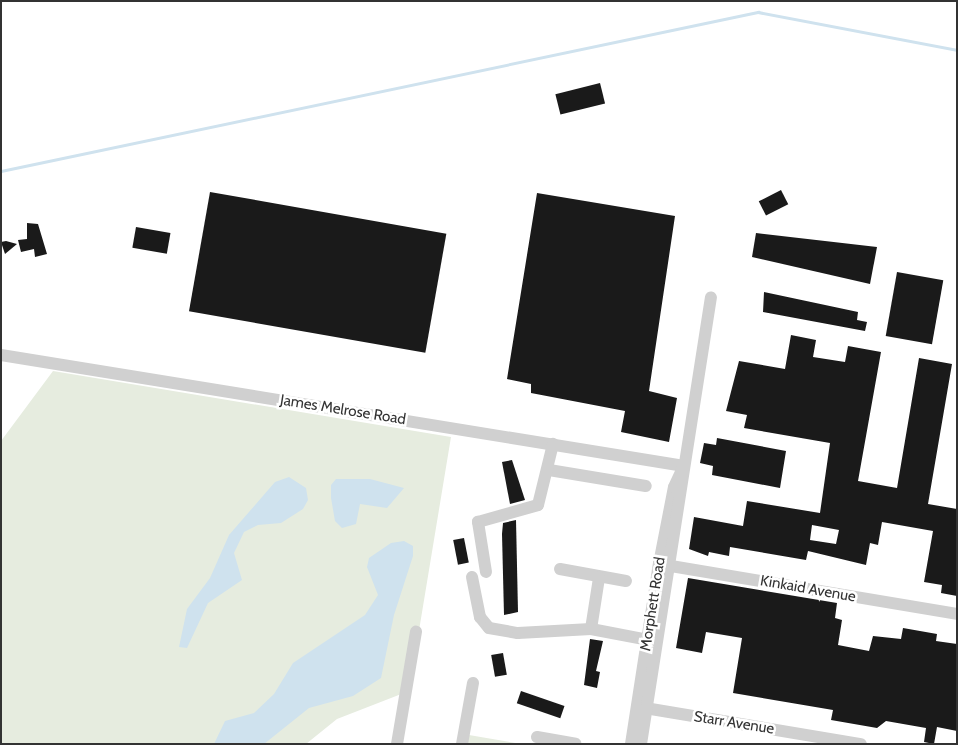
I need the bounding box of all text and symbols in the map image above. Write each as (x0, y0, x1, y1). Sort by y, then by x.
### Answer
street label: James Melrose Road (279, 391, 407, 429)
street label: Morphett Road (637, 556, 669, 652)
street label: Kinkaid Avenue (759, 572, 857, 606)
street label: Starr Avenue (692, 708, 776, 738)

